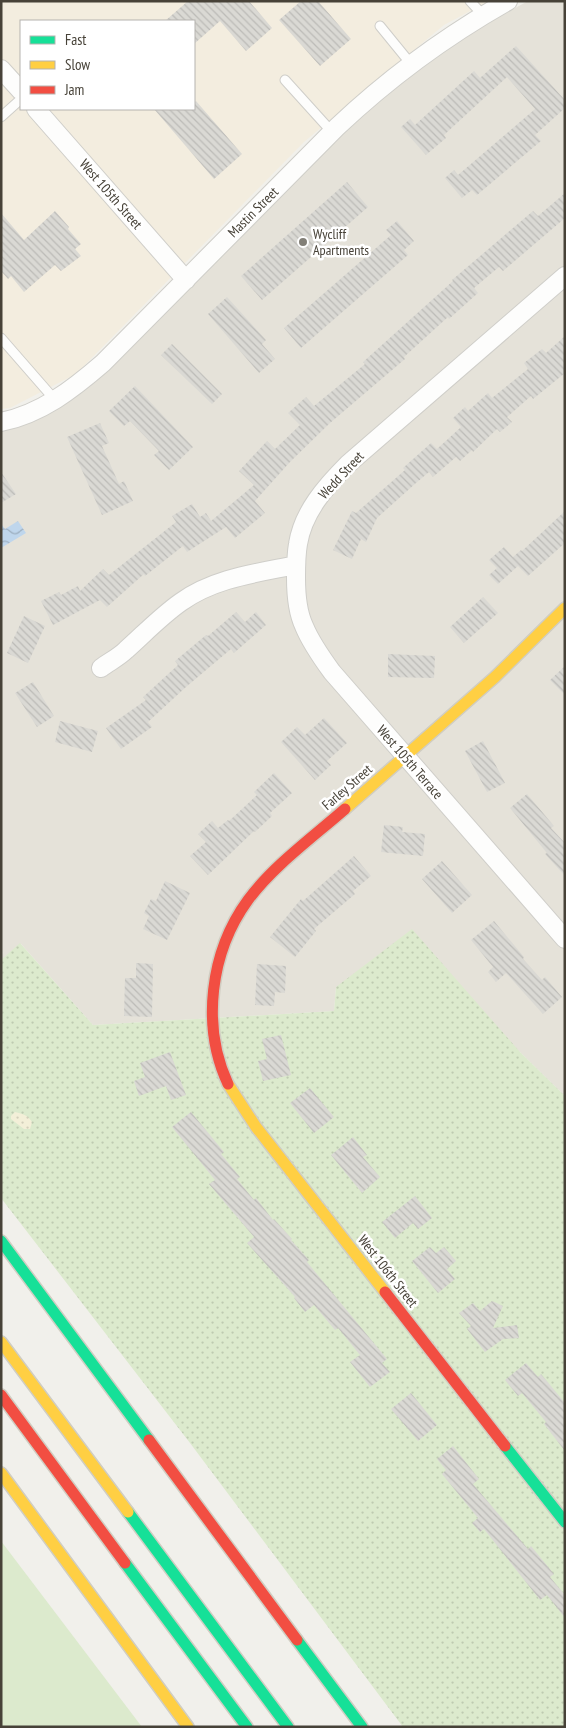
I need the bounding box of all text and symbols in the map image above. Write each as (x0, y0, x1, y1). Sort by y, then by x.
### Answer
legend (20, 20, 195, 110)
text: Fast (65, 30, 86, 49)
text: Slow (65, 55, 90, 74)
text: Jam (64, 80, 84, 99)
street label: West 105th Street (76, 155, 146, 233)
street label: Mastin Street (224, 183, 282, 241)
place label: Wycliff Apartments (313, 225, 369, 259)
marker: Wycliff Apartments (297, 236, 309, 248)
street label: Wedd Street (314, 447, 368, 503)
street label: West 105th Terrace (373, 721, 447, 803)
street label: Farley Street (318, 760, 376, 814)
street label: West 106th Street (354, 1231, 422, 1311)

